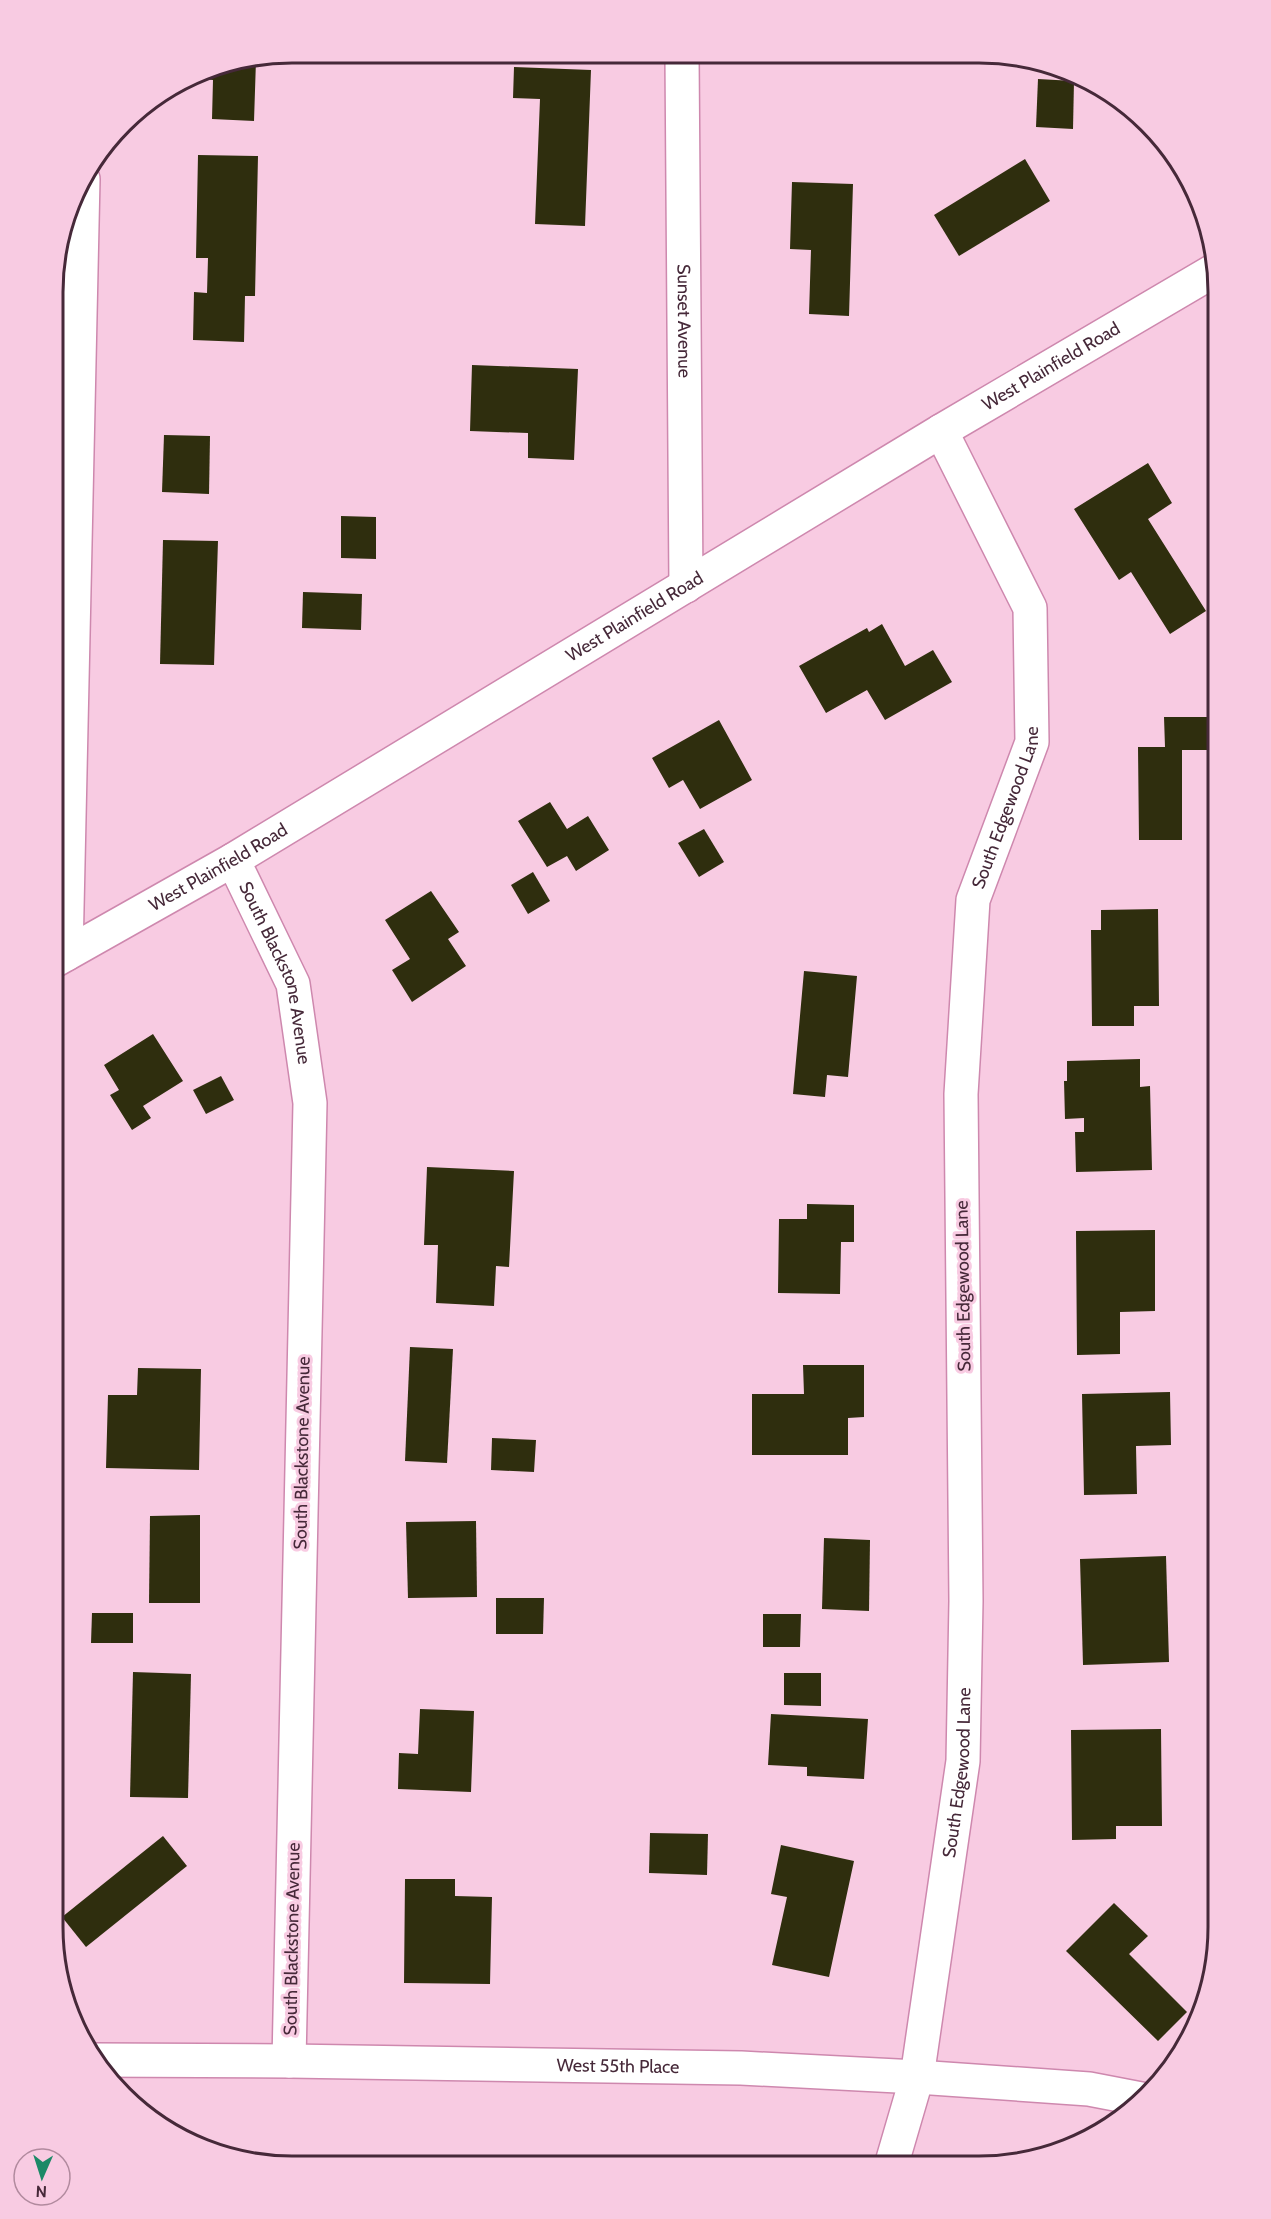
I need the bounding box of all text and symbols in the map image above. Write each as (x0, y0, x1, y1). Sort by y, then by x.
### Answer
street label: Sunset Avenue (673, 264, 695, 378)
street label: West Plainfield Road (978, 317, 1124, 415)
street label: West Plainfield Road (562, 567, 707, 667)
street label: South Edgewood Lane (967, 726, 1043, 892)
street label: West Plainfield Road (145, 819, 291, 916)
street label: South Blackstone Avenue (234, 878, 315, 1066)
street label: South Edgewood Lane (951, 1200, 975, 1372)
street label: South Blackstone Avenue (289, 1356, 315, 1550)
street label: South Edgewood Lane (938, 1687, 975, 1859)
street label: South Blackstone Avenue (279, 1842, 305, 2036)
street label: West 55th Place (556, 2054, 680, 2078)
north arrow (12, 2147, 72, 2207)
text: N (35, 2182, 47, 2201)

